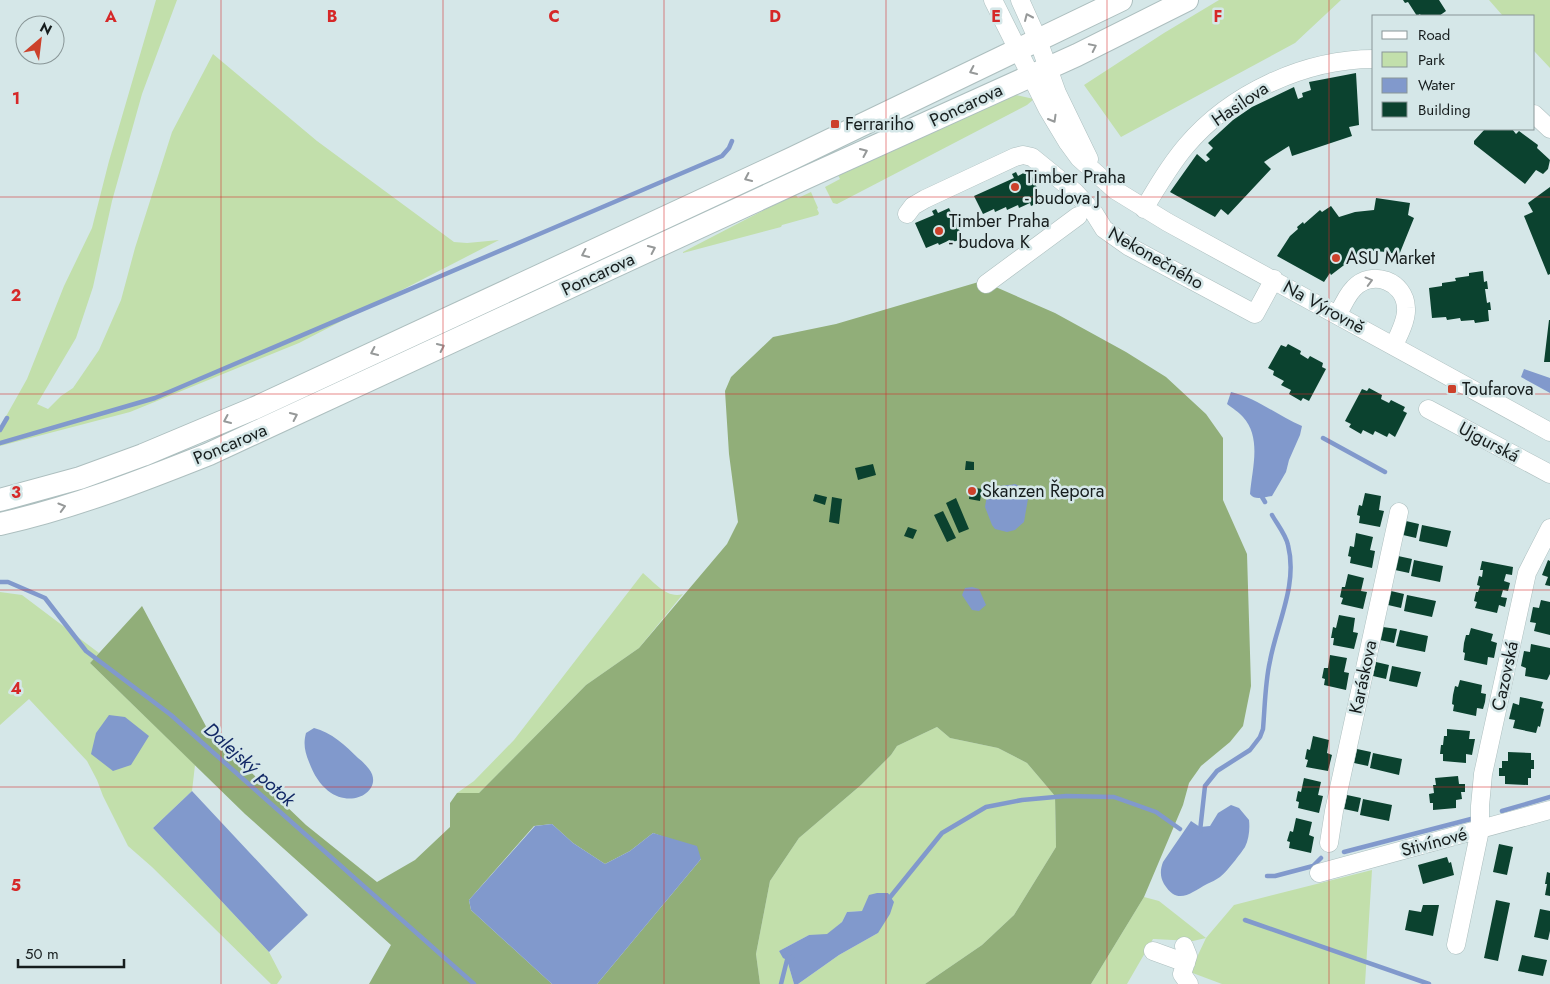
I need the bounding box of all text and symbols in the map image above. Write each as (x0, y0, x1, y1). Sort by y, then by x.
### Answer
text: A (104, 5, 117, 28)
text: B (327, 5, 337, 28)
text: C (548, 5, 560, 28)
text: D (769, 5, 781, 28)
text: E (991, 5, 1001, 28)
text: F (1214, 5, 1222, 28)
one-way arrow (1024, 13, 1034, 22)
north arrow (15, 15, 65, 65)
legend (1372, 15, 1535, 130)
text: N (36, 17, 56, 40)
text: Road (1418, 24, 1450, 46)
one-way arrow (1088, 43, 1097, 53)
text: Park (1418, 49, 1445, 71)
one-way arrow (969, 64, 978, 75)
text: Water (1418, 74, 1456, 96)
street label: Hasilova (1206, 75, 1274, 133)
street label: Poncarova (925, 77, 1007, 133)
text: 1 (12, 87, 20, 110)
text: Building (1418, 99, 1470, 121)
place label: Ferrariho (845, 111, 914, 137)
one-way arrow (1047, 113, 1057, 122)
marker: Ferrariho (829, 118, 841, 130)
one-way arrow (859, 147, 868, 158)
place label: Timber Praha - budova J (1025, 164, 1126, 211)
one-way arrow (744, 172, 753, 183)
marker: Timber Praha - budova J (1009, 181, 1021, 193)
place label: Timber Praha - budova K (949, 208, 1050, 255)
street label: Nekonečného (1104, 220, 1209, 296)
marker: Timber Praha - budova K (933, 225, 945, 237)
one-way arrow (647, 245, 656, 255)
place label: ASU Market (1346, 245, 1436, 271)
street label: Poncarova (557, 246, 639, 302)
one-way arrow (581, 248, 590, 259)
marker: ASU Market (1330, 252, 1342, 264)
street label: Na Výrovně (1278, 274, 1370, 340)
one-way arrow (1364, 276, 1373, 286)
text: 2 (11, 284, 21, 307)
one-way arrow (436, 343, 445, 353)
one-way arrow (370, 346, 379, 357)
place label: Toufarova (1462, 376, 1534, 402)
marker: Toufarova (1446, 383, 1458, 395)
one-way arrow (289, 411, 298, 422)
one-way arrow (223, 414, 232, 425)
street label: Ujgurská (1454, 415, 1524, 469)
street label: Poncarova (189, 417, 271, 471)
place label: Skanzen Řepora (982, 478, 1104, 504)
text: 3 (11, 481, 21, 504)
marker: Skanzen Řepora (966, 485, 978, 497)
one-way arrow (57, 503, 65, 513)
street label: Karáskova (1343, 638, 1383, 716)
street label: Cazovská (1485, 639, 1525, 713)
text: 4 (10, 677, 22, 700)
water label: Dalejský potok (198, 716, 302, 813)
street label: Stivínové (1398, 821, 1470, 863)
text: 5 (11, 874, 21, 897)
scale bar (18, 936, 124, 968)
text: 50 m (25, 943, 59, 965)

